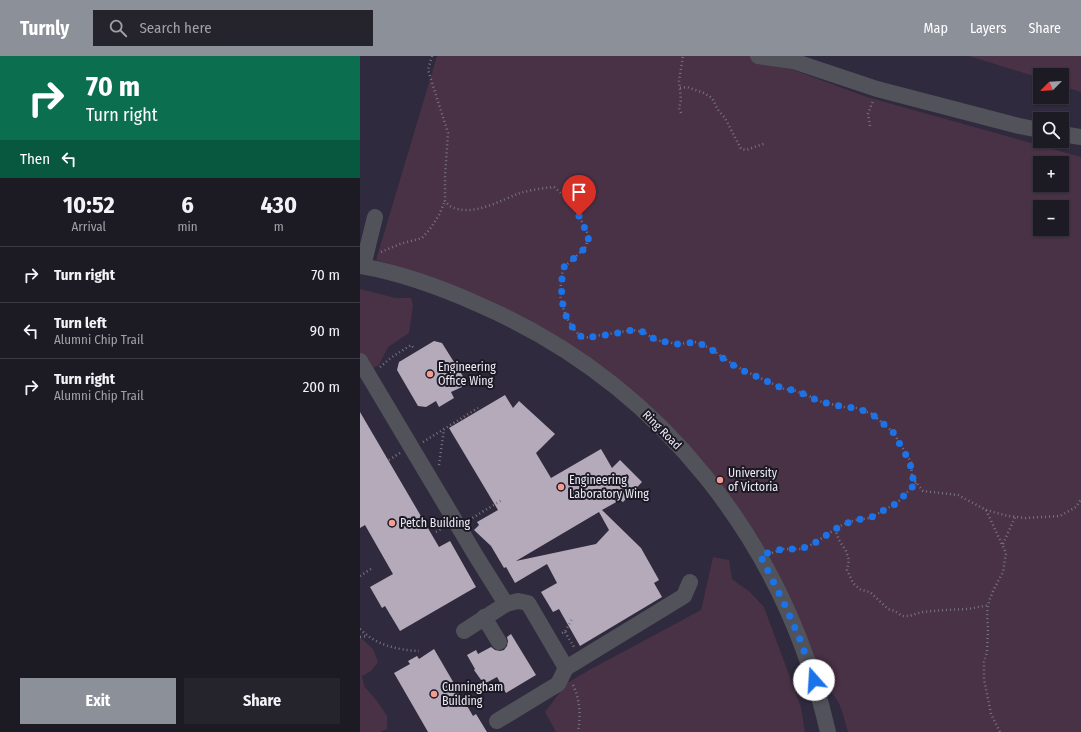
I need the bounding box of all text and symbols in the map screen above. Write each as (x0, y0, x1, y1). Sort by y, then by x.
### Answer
search box (93, 10, 373, 46)
text: Turnly (20, 17, 69, 40)
icon: search (107, 17, 129, 39)
text: Search here (139, 19, 212, 37)
text: Map (924, 20, 948, 37)
text: Layers (970, 20, 1006, 37)
text: Share (1028, 20, 1061, 37)
north arrow (1033, 68, 1069, 104)
map controls (1033, 68, 1069, 236)
text: 70 m (86, 70, 140, 103)
icon: right (20, 72, 72, 124)
text: Turn right (86, 104, 158, 126)
button: search (1033, 112, 1069, 148)
icon: left (58, 148, 80, 170)
text: Then (20, 150, 50, 168)
button: + (1033, 156, 1069, 192)
pin (562, 175, 596, 216)
icon: arrive (568, 181, 590, 203)
text: 10:52 (63, 191, 115, 219)
text: 6 (181, 191, 194, 219)
text: 430 (261, 191, 297, 219)
button: − (1033, 200, 1069, 236)
text: Arrival (71, 219, 106, 234)
text: min (177, 219, 198, 234)
text: m (274, 219, 284, 234)
icon: right (20, 264, 42, 286)
text: Turn right (54, 266, 115, 284)
text: 70 m (311, 266, 340, 284)
text: Turn left (54, 314, 107, 332)
icon: left (20, 320, 42, 342)
text: 90 m (310, 322, 340, 340)
text: Alumni Chip Trail (54, 332, 144, 347)
place label: Engineering Office Wing (438, 360, 496, 388)
marker: Engineering Office Wing (425, 369, 435, 379)
text: Turn right (54, 370, 115, 388)
icon: right (20, 376, 42, 398)
text: 200 m (303, 378, 340, 396)
text: Alumni Chip Trail (54, 388, 144, 403)
street label: Ring Road (640, 408, 684, 452)
place label: University of Victoria (728, 466, 778, 494)
place label: Engineering Laboratory Wing (569, 473, 649, 501)
marker: University of Victoria (715, 475, 725, 485)
marker: Engineering Laboratory Wing (556, 482, 566, 492)
place label: Petch Building (400, 516, 471, 530)
marker: Petch Building (387, 518, 397, 528)
position arrow (793, 659, 835, 701)
button: Exit (20, 678, 176, 724)
button: Share (184, 678, 340, 724)
place label: Cunningham Building (442, 680, 503, 708)
marker: Cunningham Building (429, 689, 439, 699)

